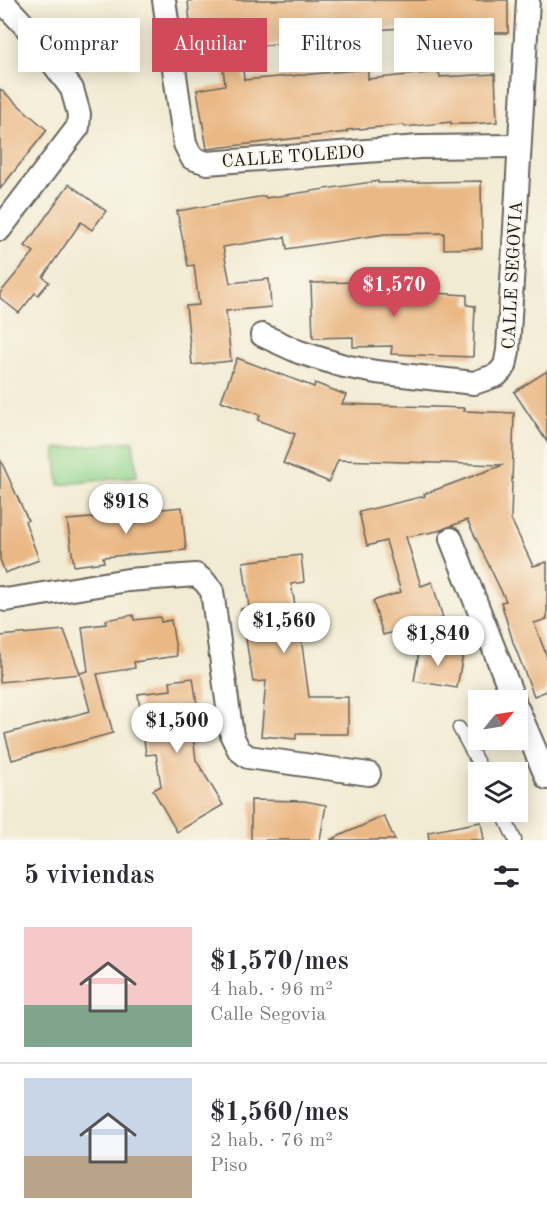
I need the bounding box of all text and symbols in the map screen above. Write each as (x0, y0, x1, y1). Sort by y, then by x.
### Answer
chip: Comprar (18, 18, 140, 72)
chip: Alquilar (152, 18, 267, 72)
chip: Filtros (279, 18, 382, 72)
chip: Nuevo (394, 18, 494, 72)
street label: CALLE TOLEDO (221, 143, 365, 171)
street label: CALLE SEGOVIA (500, 200, 526, 350)
pin: $1,570 (345, 267, 443, 318)
text: $1,570 (362, 276, 426, 296)
pin: $918 (90, 484, 162, 535)
text: $918 (103, 493, 149, 513)
pin: $1,560 (235, 603, 333, 654)
text: $1,560 (252, 612, 316, 632)
pin: $1,840 (389, 616, 487, 667)
text: $1,840 (406, 625, 470, 645)
north arrow (468, 690, 528, 750)
map controls (468, 690, 528, 822)
pin: $1,500 (128, 703, 226, 754)
text: $1,500 (145, 712, 209, 732)
button: layers (468, 762, 528, 822)
icon: filters (490, 860, 523, 893)
text: 5 viviendas (24, 863, 154, 889)
text: $1,570/mes (210, 949, 349, 975)
icon: home (72, 951, 144, 1023)
text: 4 hab. · 96 m² (210, 980, 333, 1000)
text: Calle Segovia (210, 1005, 326, 1025)
text: $1,560/mes (210, 1100, 349, 1126)
icon: home (72, 1102, 144, 1174)
text: 2 hab. · 76 m² (210, 1131, 333, 1151)
text: Piso (210, 1156, 248, 1176)

